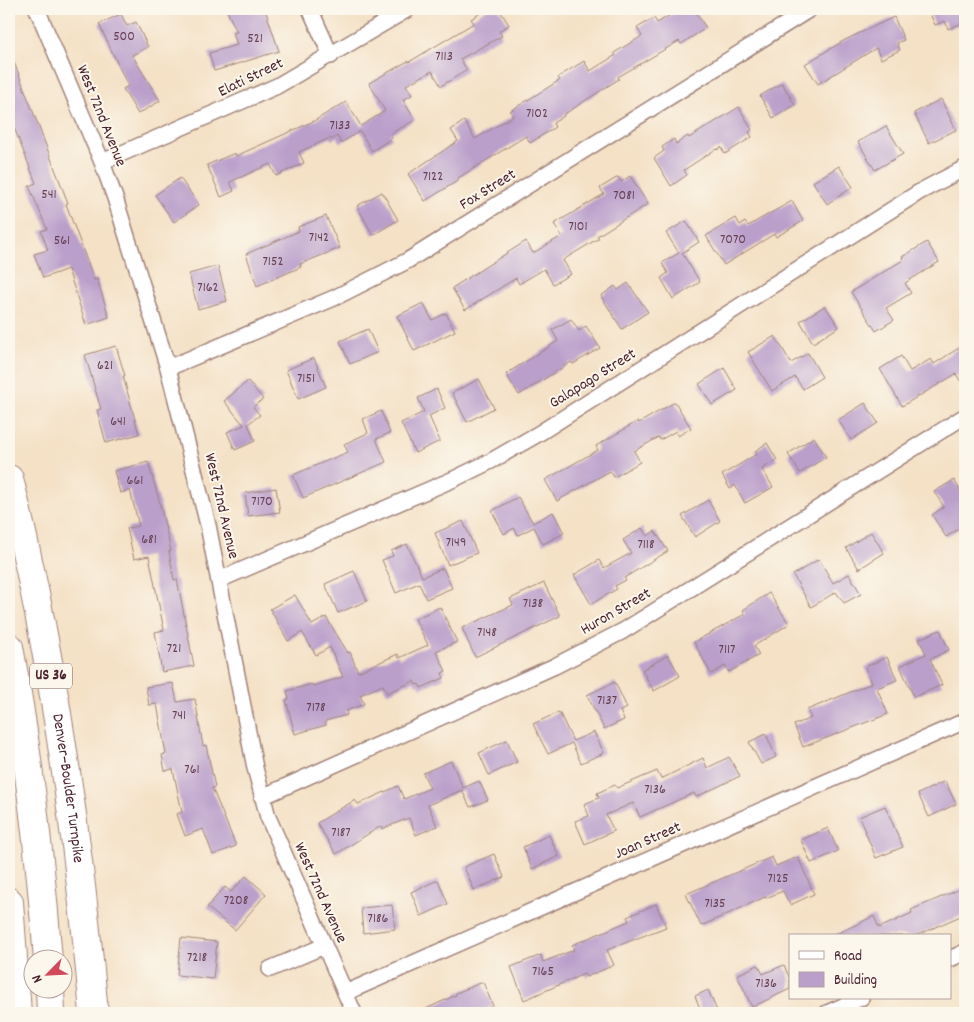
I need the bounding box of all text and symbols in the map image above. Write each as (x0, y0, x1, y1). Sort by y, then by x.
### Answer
house number: 500 (113, 27, 135, 47)
house number: 521 (247, 29, 263, 49)
house number: 7113 (435, 47, 453, 67)
street label: Elati Street (215, 52, 288, 104)
street label: West 72nd Avenue (70, 62, 132, 170)
house number: 7102 (526, 104, 548, 124)
house number: 7133 (330, 116, 350, 136)
street label: Fox Street (455, 164, 521, 216)
house number: 7122 (423, 167, 443, 187)
house number: 541 (41, 185, 57, 205)
house number: 7081 (613, 186, 635, 206)
house number: 7101 (568, 217, 588, 237)
house number: 7142 (309, 228, 329, 248)
house number: 7070 (720, 230, 746, 250)
house number: 561 (54, 231, 70, 251)
house number: 7152 (262, 252, 284, 272)
house number: 7162 (197, 278, 219, 298)
street label: Galapago Street (545, 343, 641, 415)
house number: 621 (97, 356, 113, 376)
house number: 7151 (297, 369, 315, 389)
house number: 641 (110, 412, 126, 432)
street label: West 72nd Avenue (198, 451, 244, 561)
house number: 661 (127, 471, 143, 491)
house number: 7170 (251, 492, 273, 512)
house number: 681 (141, 530, 157, 550)
house number: 7149 (446, 533, 466, 553)
house number: 7118 (637, 535, 655, 555)
street label: Huron Street (576, 582, 656, 641)
house number: 7138 (523, 594, 544, 614)
house number: 7148 (477, 623, 497, 643)
house number: 721 (167, 639, 181, 659)
house number: 7117 (719, 640, 735, 660)
road number: US 36 (30, 664, 72, 688)
house number: 7137 (597, 691, 617, 711)
house number: 7178 (306, 698, 326, 718)
house number: 741 (172, 706, 186, 726)
street label: Denver–Boulder Turnpike (46, 712, 90, 864)
house number: 761 (184, 760, 200, 780)
house number: 7136 (644, 780, 666, 800)
street label: Joan Street (611, 816, 685, 866)
house number: 7187 (331, 823, 351, 843)
street label: West 72nd Avenue (288, 839, 352, 947)
house number: 7125 (767, 869, 789, 889)
house number: 7208 (224, 891, 249, 911)
house number: 7135 (704, 894, 726, 914)
house number: 7186 (368, 909, 389, 929)
legend (789, 934, 952, 1000)
text: Road (834, 946, 862, 968)
house number: 7218 (187, 948, 207, 968)
north arrow (22, 950, 72, 1000)
house number: 7165 (532, 962, 554, 982)
text: Building (834, 970, 877, 992)
text: N (27, 971, 48, 986)
house number: 7136 (755, 974, 777, 994)

